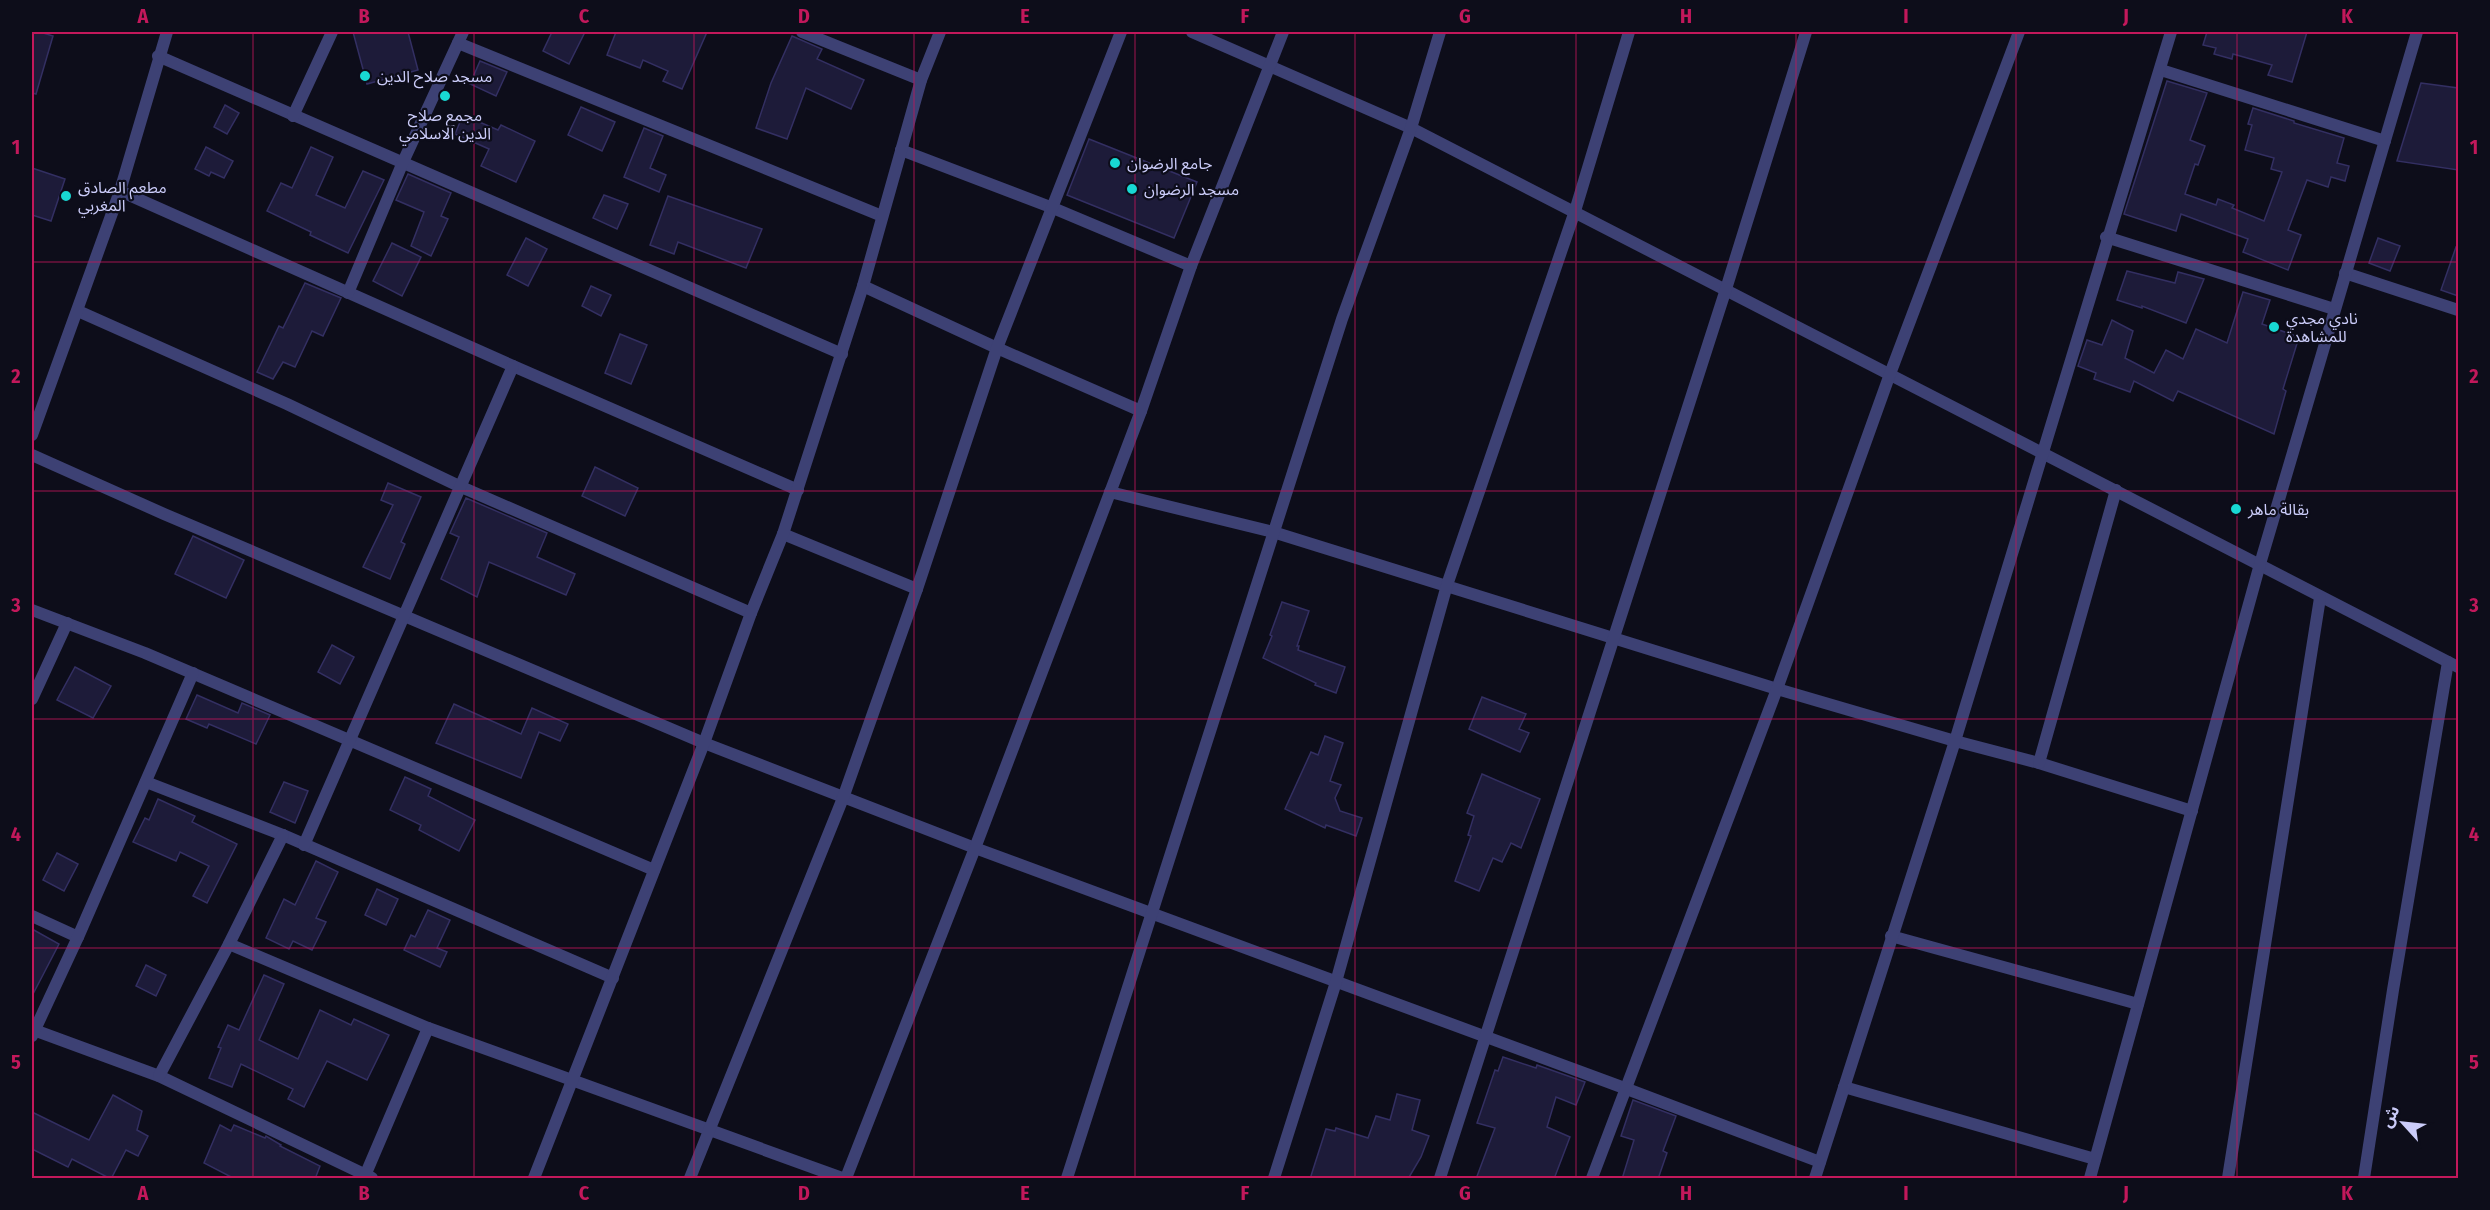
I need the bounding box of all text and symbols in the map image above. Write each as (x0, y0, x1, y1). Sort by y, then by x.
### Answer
text: A (137, 4, 150, 28)
text: B (358, 4, 370, 28)
text: C (579, 4, 590, 28)
text: D (798, 4, 810, 28)
text: E (1020, 4, 1030, 28)
text: F (1241, 4, 1250, 28)
text: G (1459, 4, 1471, 28)
text: H (1680, 4, 1692, 28)
text: I (1903, 4, 1909, 28)
text: J (2122, 4, 2129, 28)
text: K (2341, 4, 2353, 28)
place label: مسجد صلاح الدين (377, 67, 492, 89)
marker: مسجد صلاح الدين (358, 69, 372, 83)
marker: مجمع صلاح الدين الاسلامي (438, 89, 452, 103)
place label: مجمع صلاح الدين الاسلامي (399, 106, 491, 145)
text: 1 (12, 135, 20, 159)
text: 1 (2470, 135, 2478, 159)
place label: جامع الرضوان (1127, 154, 1212, 176)
marker: جامع الرضوان (1108, 156, 1122, 170)
place label: مطعم الصادق المغربي (78, 178, 167, 217)
place label: مسجد الرضوان (1144, 180, 1239, 199)
marker: مسجد الرضوان (1125, 182, 1139, 196)
marker: مطعم الصادق المغربي (59, 189, 73, 203)
place label: نادي مجدي للمشاهدة (2286, 309, 2358, 346)
marker: نادي مجدي للمشاهدة (2267, 320, 2281, 334)
text: 2 (10, 364, 21, 388)
text: 2 (2468, 364, 2479, 388)
place label: بقالة ماهر (2247, 500, 2309, 519)
marker: بقالة ماهر (2229, 502, 2243, 516)
text: 3 (10, 593, 21, 617)
text: 3 (2468, 593, 2479, 617)
text: 4 (11, 822, 21, 846)
text: 4 (2469, 822, 2479, 846)
text: 5 (11, 1050, 21, 1074)
text: 5 (2469, 1050, 2479, 1074)
north arrow (2373, 1093, 2433, 1153)
text: ش (2377, 1102, 2404, 1130)
text: A (137, 1181, 150, 1205)
text: B (358, 1181, 370, 1205)
text: C (579, 1181, 590, 1205)
text: D (798, 1181, 810, 1205)
text: E (1020, 1181, 1030, 1205)
text: F (1241, 1181, 1250, 1205)
text: G (1459, 1181, 1471, 1205)
text: H (1680, 1181, 1692, 1205)
text: I (1903, 1181, 1909, 1205)
text: J (2122, 1181, 2129, 1205)
text: K (2341, 1181, 2353, 1205)

